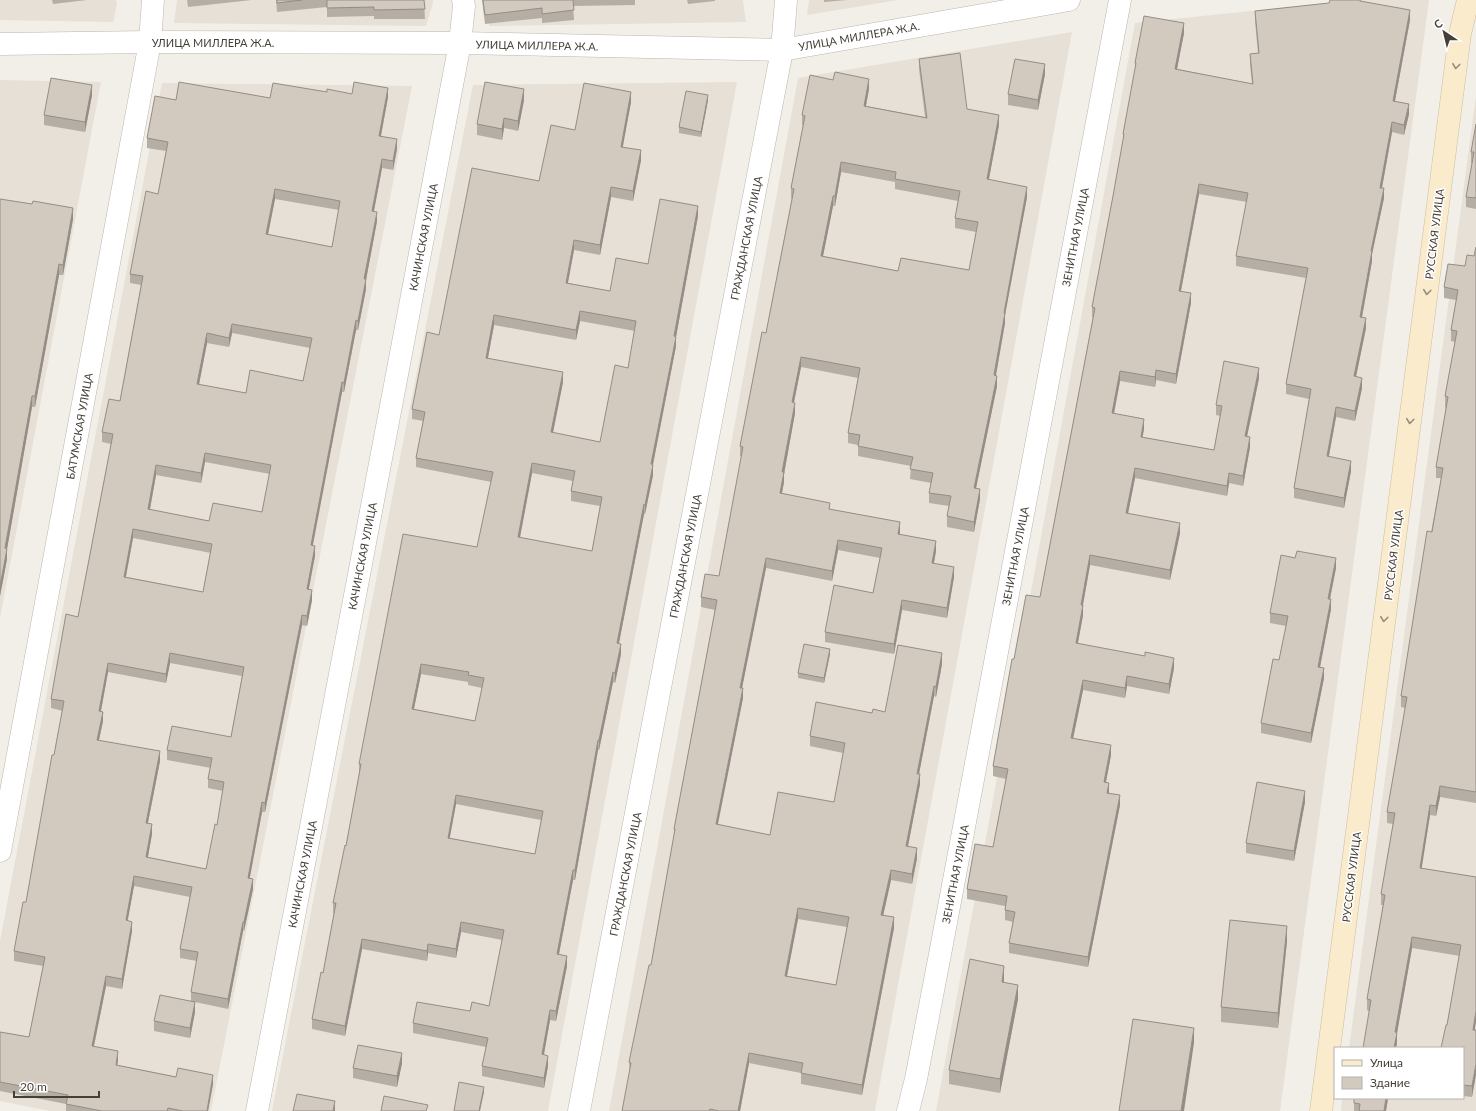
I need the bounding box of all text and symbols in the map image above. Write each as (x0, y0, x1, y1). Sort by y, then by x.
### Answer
north arrow (1424, 12, 1464, 52)
text: С (1431, 16, 1445, 31)
street label: УЛИЦА МИЛЛЕРА Ж.А. (797, 19, 921, 53)
street label: УЛИЦА МИЛЛЕРА Ж.А. (152, 36, 274, 49)
street label: УЛИЦА МИЛЛЕРА Ж.А. (476, 37, 598, 53)
one-way arrow (1452, 63, 1461, 69)
street label: ГРАЖДАНСКАЯ УЛИЦА (728, 174, 765, 301)
street label: КАЧИНСКАЯ УЛИЦА (406, 182, 440, 292)
street label: ЗЕНИТНАЯ УЛИЦА (1059, 186, 1091, 288)
street label: РУССКАЯ УЛИЦА (1422, 187, 1446, 280)
one-way arrow (1422, 289, 1431, 295)
street label: БАТУМСКАЯ УЛИЦА (63, 371, 95, 480)
one-way arrow (1406, 418, 1415, 424)
street label: ГРАЖДАНСКАЯ УЛИЦА (667, 492, 704, 619)
street label: КАЧИНСКАЯ УЛИЦА (345, 501, 379, 611)
street label: ЗЕНИТНАЯ УЛИЦА (999, 505, 1031, 607)
street label: РУССКАЯ УЛИЦА (1381, 508, 1405, 601)
one-way arrow (1380, 616, 1389, 622)
street label: ГРАЖДАНСКАЯ УЛИЦА (607, 810, 644, 937)
street label: КАЧИНСКАЯ УЛИЦА (285, 819, 319, 929)
street label: ЗЕНИТНАЯ УЛИЦА (939, 823, 971, 925)
street label: РУССКАЯ УЛИЦА (1339, 830, 1363, 923)
legend (1334, 1047, 1464, 1099)
text: Улица (1370, 1055, 1403, 1070)
scale bar (14, 1073, 99, 1099)
text: Здание (1370, 1075, 1410, 1090)
text: 20 m (20, 1079, 47, 1094)

